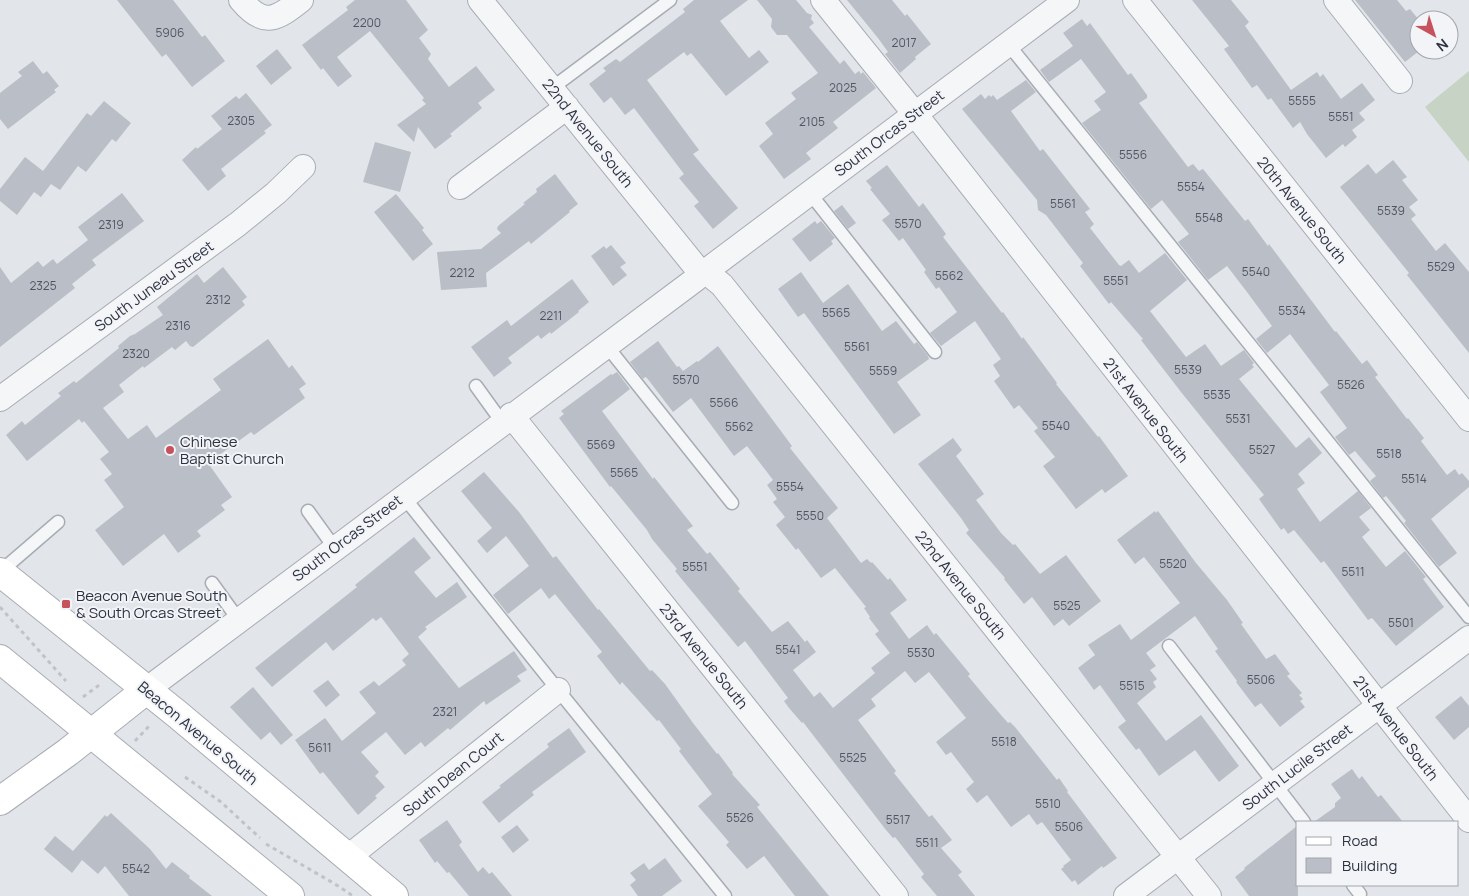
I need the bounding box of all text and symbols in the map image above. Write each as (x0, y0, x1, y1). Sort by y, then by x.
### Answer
north arrow (1409, 10, 1459, 60)
house number: 2200 (353, 14, 381, 31)
house number: 5906 (155, 24, 185, 41)
house number: 2017 (892, 34, 916, 51)
text: N (1433, 35, 1452, 56)
street label: 22nd Avenue South (538, 74, 638, 192)
house number: 2025 (829, 79, 857, 96)
street label: South Orcas Street (830, 85, 948, 181)
house number: 5555 (1288, 92, 1316, 109)
house number: 5551 (1328, 108, 1354, 125)
house number: 2305 (227, 112, 255, 129)
house number: 2105 (799, 113, 825, 130)
house number: 5556 (1119, 146, 1147, 163)
street label: 20th Avenue South (1252, 152, 1352, 268)
house number: 5554 (1177, 178, 1205, 195)
house number: 5561 (1050, 195, 1076, 212)
house number: 5539 (1377, 202, 1405, 219)
house number: 5548 (1195, 209, 1223, 226)
house number: 5570 (894, 215, 922, 232)
house number: 2319 (98, 216, 124, 233)
street label: South Juneau Street (90, 236, 218, 336)
house number: 5529 (1427, 258, 1455, 275)
house number: 5540 (1242, 263, 1270, 280)
house number: 2212 (449, 264, 475, 281)
house number: 5562 (935, 267, 963, 284)
house number: 5551 (1103, 272, 1129, 289)
house number: 2325 (29, 277, 57, 294)
house number: 2312 (206, 291, 231, 308)
house number: 5534 (1278, 302, 1306, 319)
house number: 5565 (822, 304, 850, 321)
house number: 2211 (539, 307, 563, 324)
house number: 2316 (165, 317, 191, 334)
house number: 5561 (844, 338, 870, 355)
house number: 2320 (122, 345, 150, 362)
street label: 21st Avenue South (1098, 353, 1194, 467)
house number: 5539 (1174, 361, 1202, 378)
house number: 5559 (869, 362, 897, 379)
house number: 5570 (672, 371, 700, 388)
house number: 5526 (1337, 376, 1365, 393)
house number: 5535 (1203, 386, 1231, 403)
house number: 5566 (710, 394, 738, 411)
house number: 5531 (1225, 410, 1251, 427)
house number: 5540 (1042, 417, 1070, 434)
house number: 5562 (725, 418, 753, 435)
place label: Chinese Baptist Church (180, 431, 284, 469)
house number: 5569 (587, 436, 615, 453)
house number: 5527 (1249, 441, 1275, 458)
marker: Chinese Baptist Church (164, 444, 176, 456)
house number: 5518 (1376, 445, 1402, 462)
house number: 5565 (610, 464, 638, 481)
house number: 5514 (1401, 470, 1427, 487)
house number: 5554 (776, 478, 804, 495)
street label: South Orcas Street (288, 490, 406, 586)
house number: 5550 (796, 507, 824, 524)
street label: 22nd Avenue South (911, 526, 1011, 644)
house number: 5520 (1159, 555, 1187, 572)
house number: 5551 (682, 558, 708, 575)
house number: 5511 (1341, 563, 1365, 580)
place label: Beacon Avenue South & South Orcas Street (76, 585, 227, 623)
house number: 5525 (1053, 597, 1081, 614)
marker: Beacon Avenue South & South Orcas Street (60, 598, 72, 610)
street label: 23rd Avenue South (655, 599, 753, 713)
house number: 5501 (1388, 614, 1414, 631)
house number: 5541 (775, 641, 801, 658)
house number: 5530 (907, 644, 935, 661)
house number: 5506 (1247, 671, 1275, 688)
street label: 21st Avenue South (1348, 671, 1444, 785)
street label: Beacon Avenue South (133, 676, 263, 790)
house number: 5515 (1119, 677, 1145, 694)
house number: 2321 (433, 703, 458, 720)
street label: South Lucile Street (1238, 719, 1356, 815)
street label: South Dean Court (398, 727, 508, 821)
house number: 5518 (991, 733, 1017, 750)
house number: 5611 (308, 739, 332, 756)
house number: 5525 (839, 749, 867, 766)
house number: 5510 (1035, 795, 1061, 812)
house number: 5526 (726, 809, 754, 826)
house number: 5517 (886, 811, 910, 828)
house number: 5506 (1055, 818, 1083, 835)
legend (1296, 821, 1459, 886)
text: Road (1342, 830, 1378, 851)
house number: 5511 (915, 834, 939, 851)
text: Building (1342, 855, 1397, 876)
house number: 5542 (122, 860, 150, 877)

